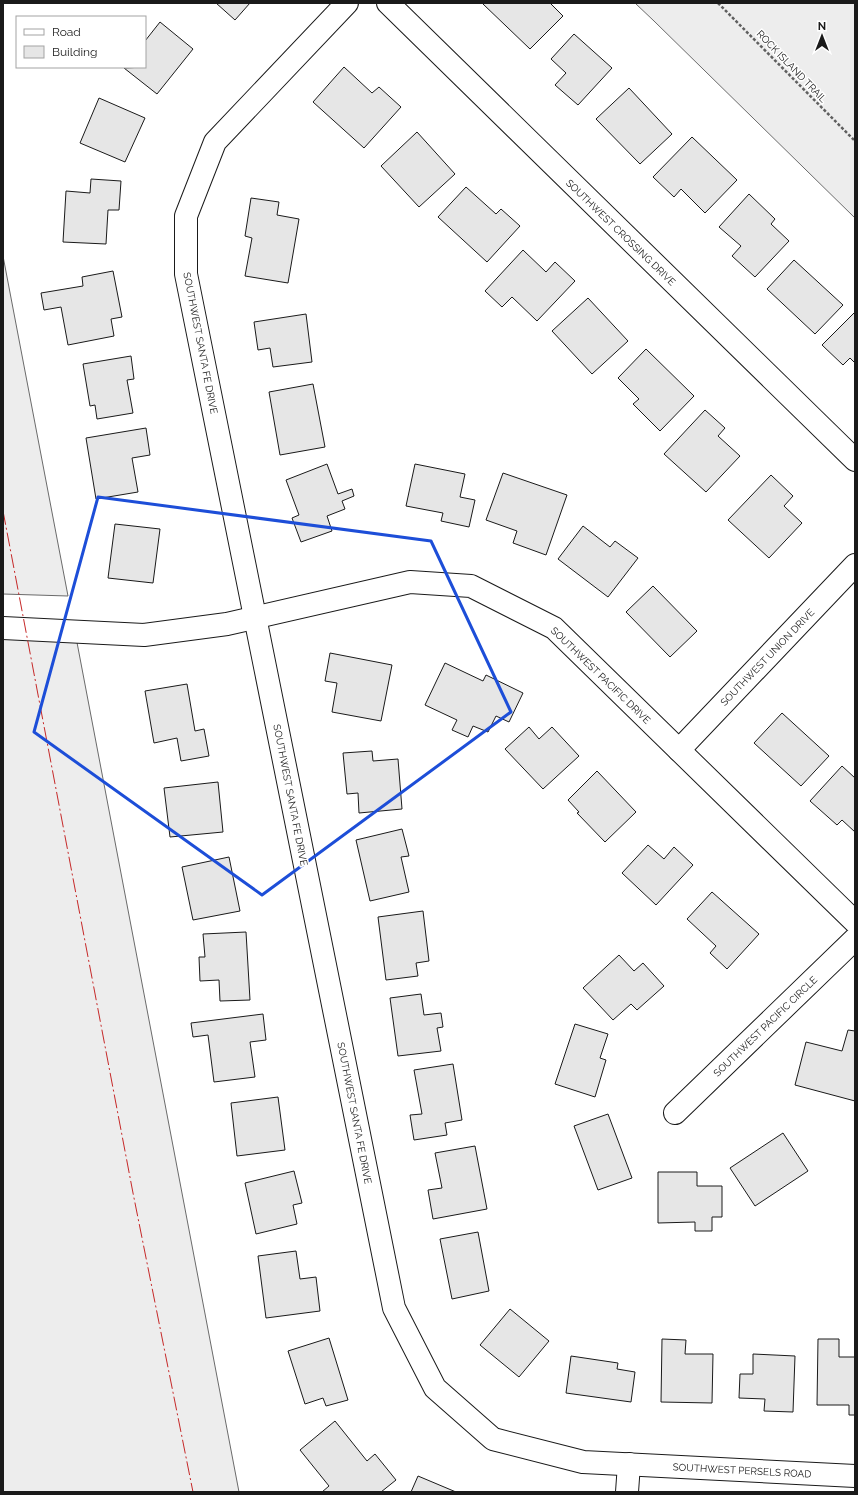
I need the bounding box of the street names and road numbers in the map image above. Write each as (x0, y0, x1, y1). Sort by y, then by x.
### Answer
street label: ROCK ISLAND TRAIL (754, 27, 830, 105)
street label: SOUTHWEST CROSSING DRIVE (564, 177, 678, 288)
street label: SOUTHWEST SANTA FE DRIVE (181, 271, 220, 415)
street label: SOUTHWEST UNION DRIVE (718, 607, 817, 708)
street label: SOUTHWEST PACIFIC DRIVE (549, 625, 653, 726)
street label: SOUTHWEST SANTA FE DRIVE (271, 723, 310, 867)
street label: SOUTHWEST PACIFIC CIRCLE (711, 974, 819, 1079)
street label: SOUTHWEST SANTA FE DRIVE (335, 1041, 374, 1185)
street label: SOUTHWEST PERSELS ROAD (672, 1461, 812, 1480)

